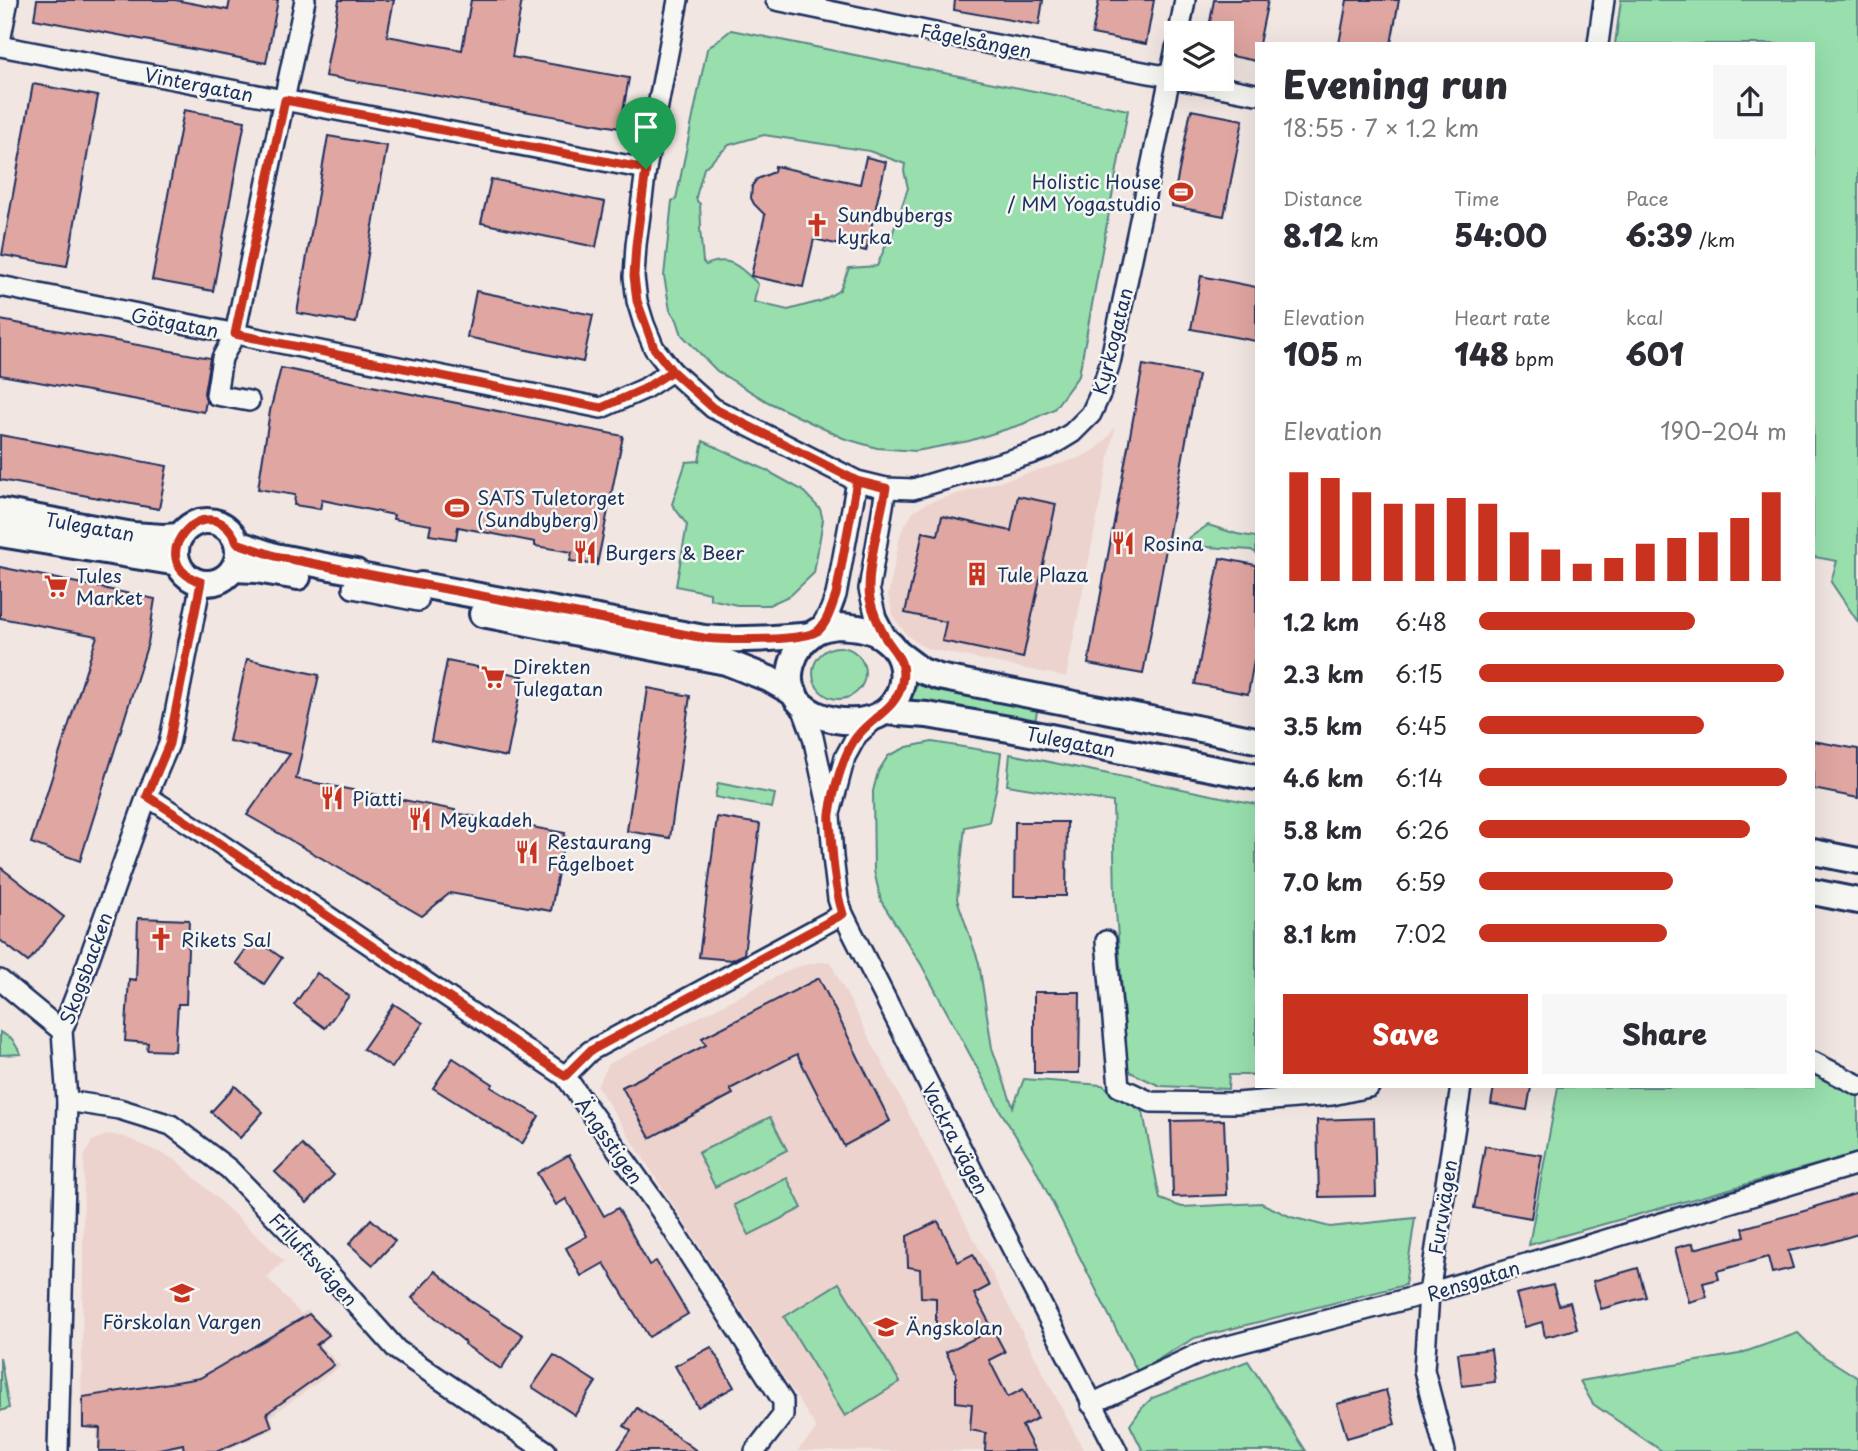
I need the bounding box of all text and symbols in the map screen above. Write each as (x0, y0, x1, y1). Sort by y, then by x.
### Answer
street label: Fågelsången (918, 15, 1034, 65)
map controls (1164, 21, 1234, 91)
button: layers (1164, 21, 1234, 91)
text: Evening run (1283, 55, 1508, 112)
street label: Vintergatan (142, 60, 256, 108)
button: share (1713, 65, 1787, 139)
pin (616, 97, 676, 169)
icon: arrive (627, 108, 665, 146)
text: 18:55 · 7 × 1.2 km (1283, 110, 1479, 145)
place label: Holistic House / MM Yogastudio (1007, 167, 1161, 217)
sports icon: Holistic House / MM Yogastudio (1167, 178, 1195, 206)
text: Distance (1283, 184, 1363, 212)
text: Time (1454, 184, 1499, 212)
text: Pace (1626, 184, 1669, 212)
place label: Sundbybergs kyrka (837, 200, 953, 250)
church icon: Sundbybergs kyrka (803, 211, 831, 239)
text: 8.12 (1283, 212, 1344, 257)
text: 54:00 (1454, 212, 1547, 257)
text: 6:39 (1626, 212, 1693, 257)
text: km (1344, 225, 1379, 253)
text: /km (1693, 225, 1735, 253)
street label: Kyrkogatan (1085, 285, 1139, 397)
street label: Götgatan (129, 300, 221, 344)
text: Elevation (1283, 303, 1365, 331)
text: Heart rate (1454, 303, 1550, 331)
text: kcal (1626, 303, 1664, 331)
text: 105 (1283, 331, 1339, 376)
text: 148 (1454, 331, 1509, 376)
text: 601 (1626, 331, 1684, 376)
text: m (1339, 344, 1363, 372)
text: bpm (1509, 344, 1554, 372)
text: Elevation (1283, 413, 1382, 448)
text: 190–204 m (1660, 413, 1787, 448)
place label: SATS Tuletorget (Sundbyberg) (477, 483, 625, 533)
sports icon: SATS Tuletorget (Sundbyberg) (443, 494, 471, 522)
street label: Tulegatan (43, 504, 137, 548)
restaurant icon: Rosina (1109, 529, 1137, 557)
place label: Rosina (1143, 529, 1204, 557)
restaurant icon: Burgers & Beer (571, 538, 599, 566)
place label: Burgers & Beer (605, 538, 745, 566)
building icon: Tule Plaza (963, 560, 991, 588)
place label: Tule Plaza (997, 560, 1088, 588)
place label: Tules Market (76, 561, 143, 611)
supermarket icon: Tules Market (42, 572, 70, 600)
text: 1.2 km (1283, 604, 1359, 639)
text: 6:48 (1395, 604, 1447, 639)
place label: Direkten Tulegatan (513, 652, 603, 702)
text: 2.3 km (1283, 656, 1364, 691)
text: 6:15 (1395, 656, 1443, 691)
supermarket icon: Direkten Tulegatan (479, 663, 507, 691)
text: 3.5 km (1283, 708, 1363, 743)
text: 6:45 (1395, 708, 1447, 743)
street label: Tulegatan (1024, 719, 1118, 763)
text: 4.6 km (1283, 760, 1364, 795)
text: 6:14 (1395, 760, 1443, 795)
restaurant icon: Piatti (318, 784, 346, 812)
place label: Piatti (352, 784, 402, 812)
restaurant icon: Meykadeh (406, 805, 434, 833)
place label: Meykadeh (440, 805, 533, 833)
text: 5.8 km (1283, 812, 1362, 847)
text: 6:26 (1395, 812, 1449, 847)
place label: Restaurang Fågelboet (547, 827, 652, 877)
restaurant icon: Restaurang Fågelboet (513, 838, 541, 866)
text: 7.0 km (1283, 864, 1363, 899)
text: 6:59 (1395, 864, 1446, 899)
street label: Skogsbacken (52, 908, 118, 1028)
text: 8.1 km (1283, 916, 1357, 951)
text: 7:02 (1395, 916, 1447, 951)
church icon: Rikets Sal (147, 925, 175, 953)
place label: Rikets Sal (181, 925, 271, 953)
button: Save (1283, 994, 1528, 1074)
button: Share (1542, 994, 1787, 1074)
street label: Vackra vägen (916, 1077, 996, 1199)
street label: Ängsstigen (570, 1091, 650, 1189)
street label: Furuvägen (1421, 1158, 1463, 1256)
street label: Friluftsvägen (263, 1206, 365, 1312)
street label: Rensgatan (1423, 1253, 1523, 1307)
school or university icon: Förskolan Vargen (168, 1279, 196, 1307)
place label: Förskolan Vargen (102, 1307, 262, 1335)
school or university icon: Ängskolan (872, 1313, 900, 1341)
place label: Ängskolan (906, 1313, 1003, 1341)

